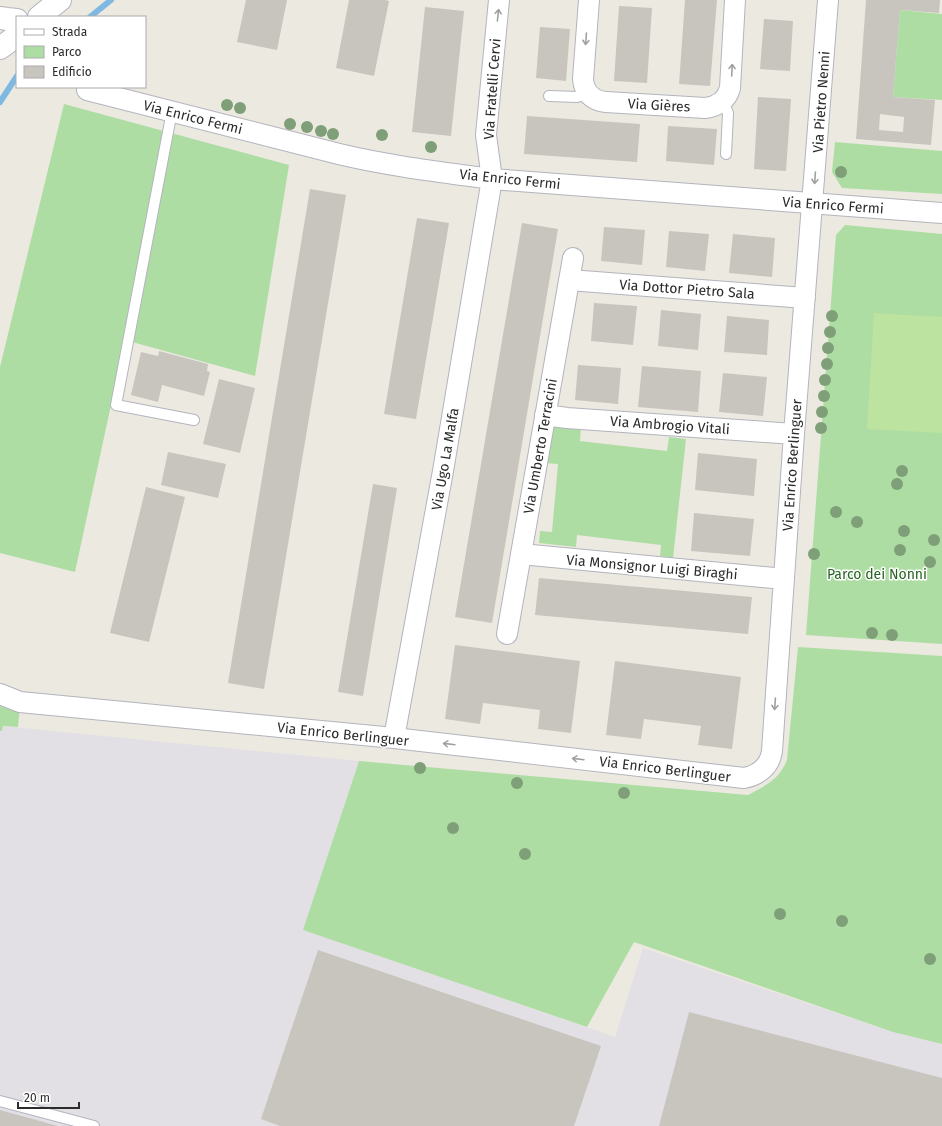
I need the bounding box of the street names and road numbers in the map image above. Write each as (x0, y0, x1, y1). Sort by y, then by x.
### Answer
street label: Via Fratelli Cervi (480, 38, 505, 140)
street label: Via Pietro Nenni (809, 50, 834, 154)
street label: Via Gières (627, 95, 691, 116)
street label: Via Enrico Fermi (142, 97, 244, 138)
street label: Via Enrico Fermi (459, 166, 561, 193)
street label: Via Enrico Fermi (782, 193, 884, 218)
street label: Via Dottor Pietro Sala (619, 276, 755, 303)
street label: Via Umberto Terracini (520, 377, 561, 515)
street label: Via Enrico Berlinguer (779, 398, 806, 532)
street label: Via Ugo La Malfa (428, 406, 463, 512)
street label: Via Ambrogio Vitali (610, 413, 730, 438)
street label: Via Monsignor Luigi Biraghi (566, 552, 738, 583)
street label: Via Enrico Berlinguer (276, 719, 410, 750)
street label: Via Enrico Berlinguer (598, 753, 732, 786)

